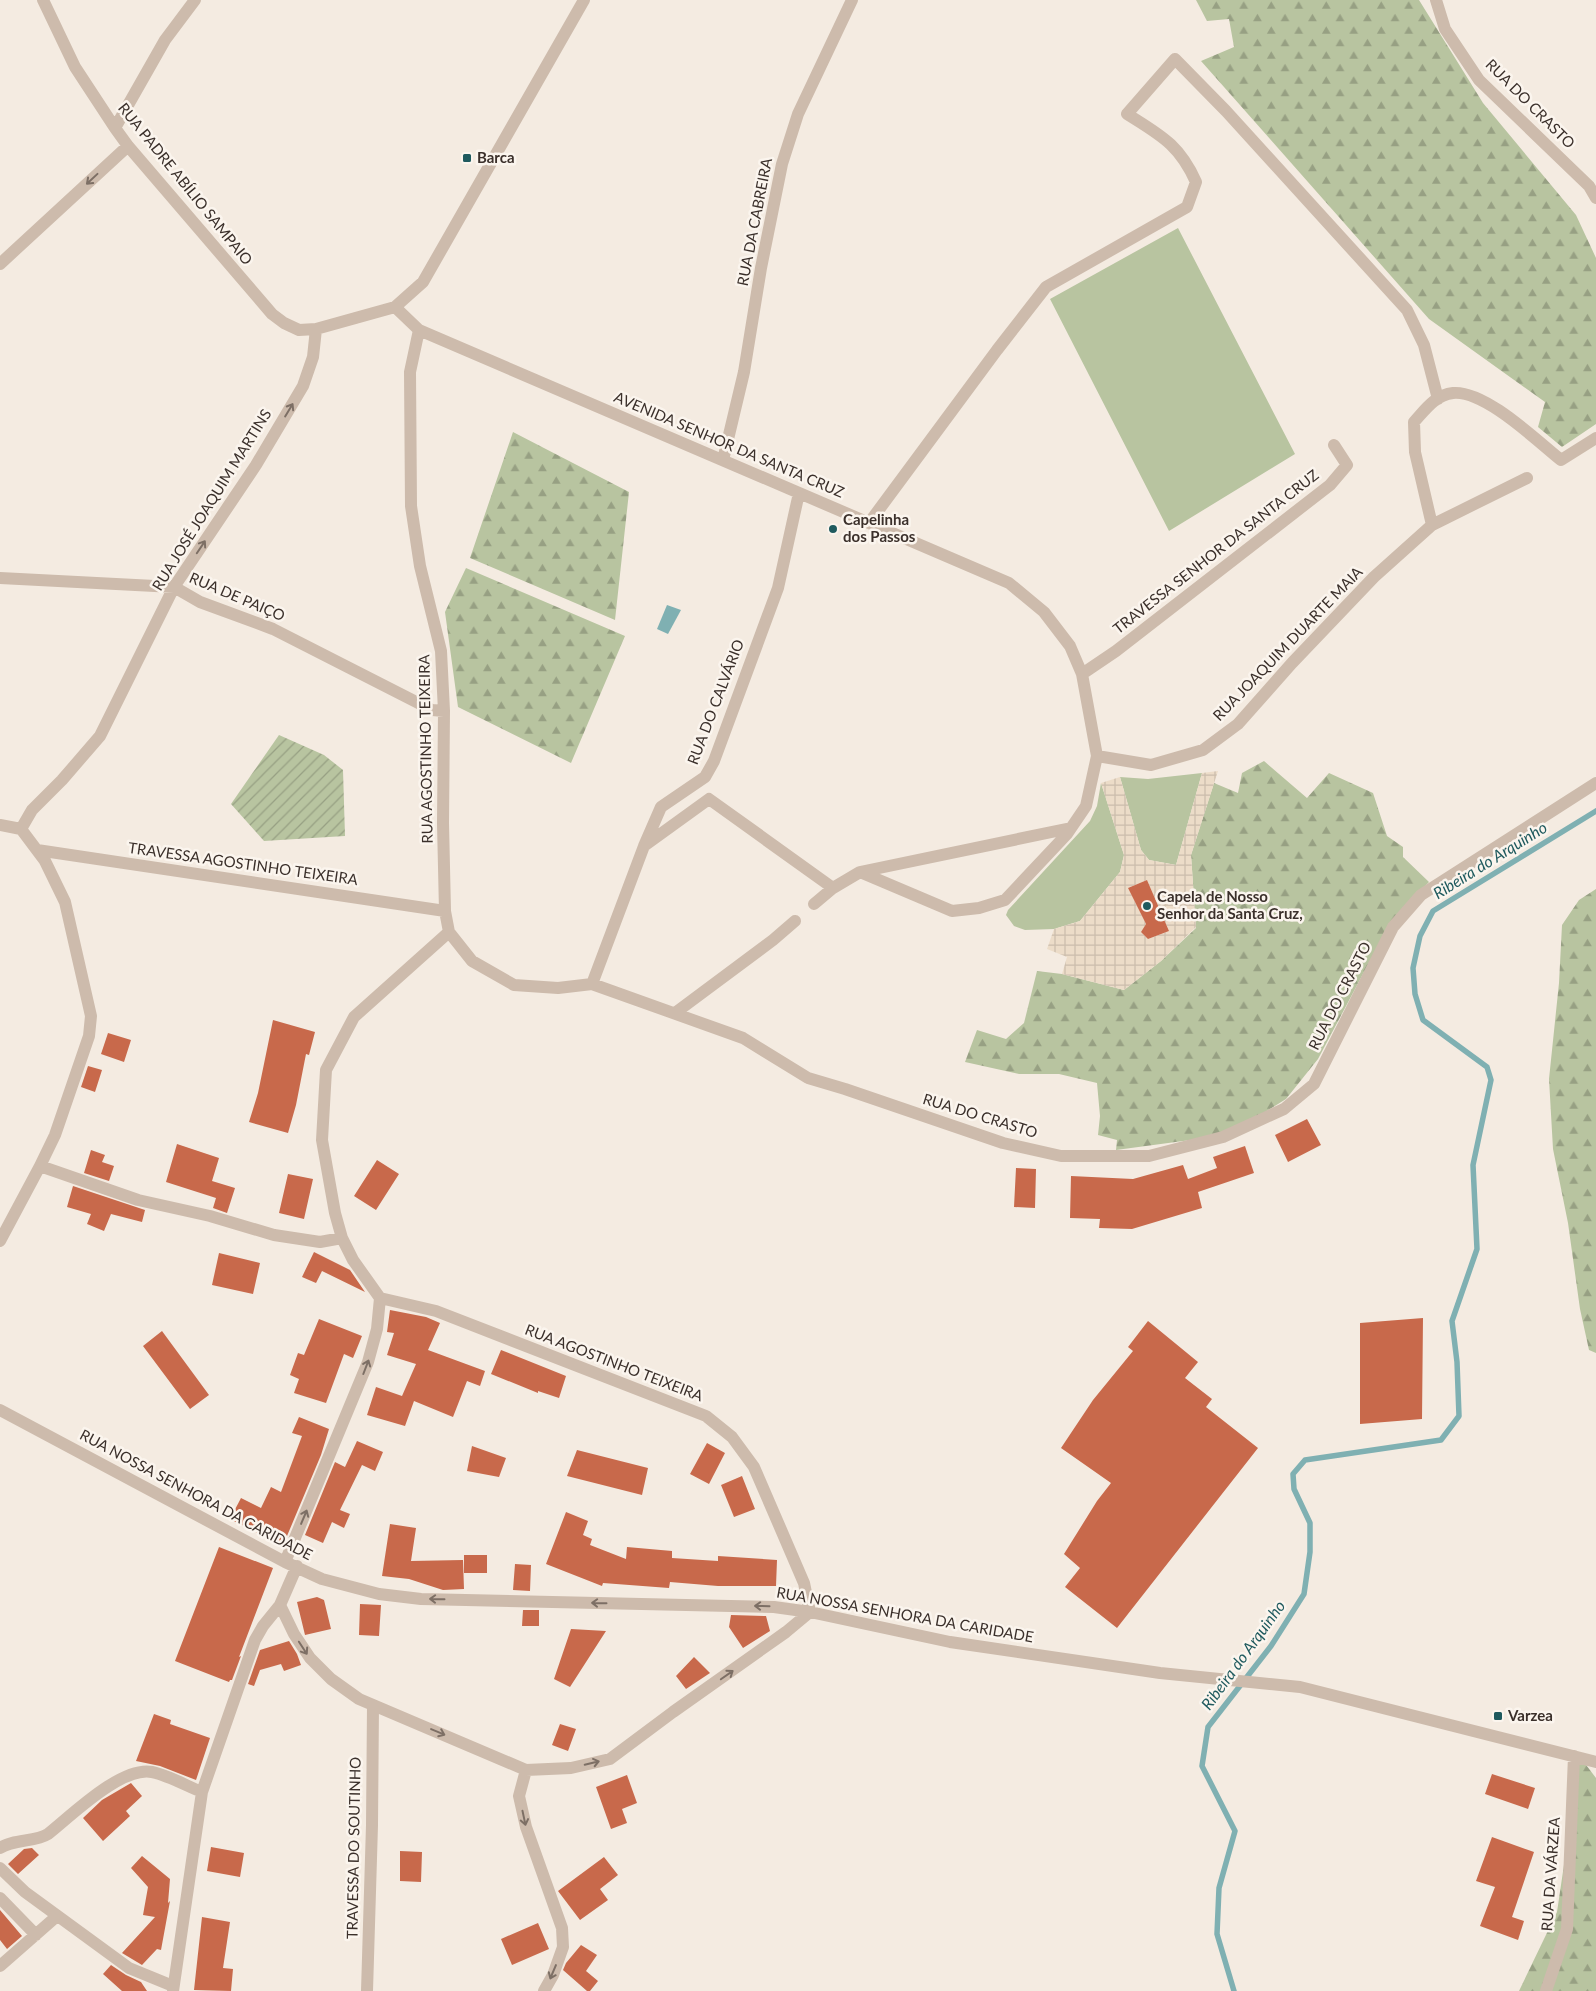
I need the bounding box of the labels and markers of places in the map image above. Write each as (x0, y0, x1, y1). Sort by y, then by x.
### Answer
place label: Barca (477, 148, 515, 166)
marker: Barca (461, 152, 473, 164)
place label: Capelinha dos Passos (843, 510, 916, 545)
marker: Capelinha dos Passos (827, 523, 839, 535)
place label: Capela de Nosso Senhor da Santa Cruz, (1157, 887, 1303, 922)
marker: Capela de Nosso Senhor da Santa Cruz, (1141, 900, 1153, 912)
place label: Varzea (1507, 1706, 1553, 1724)
marker: Varzea (1492, 1710, 1504, 1722)

